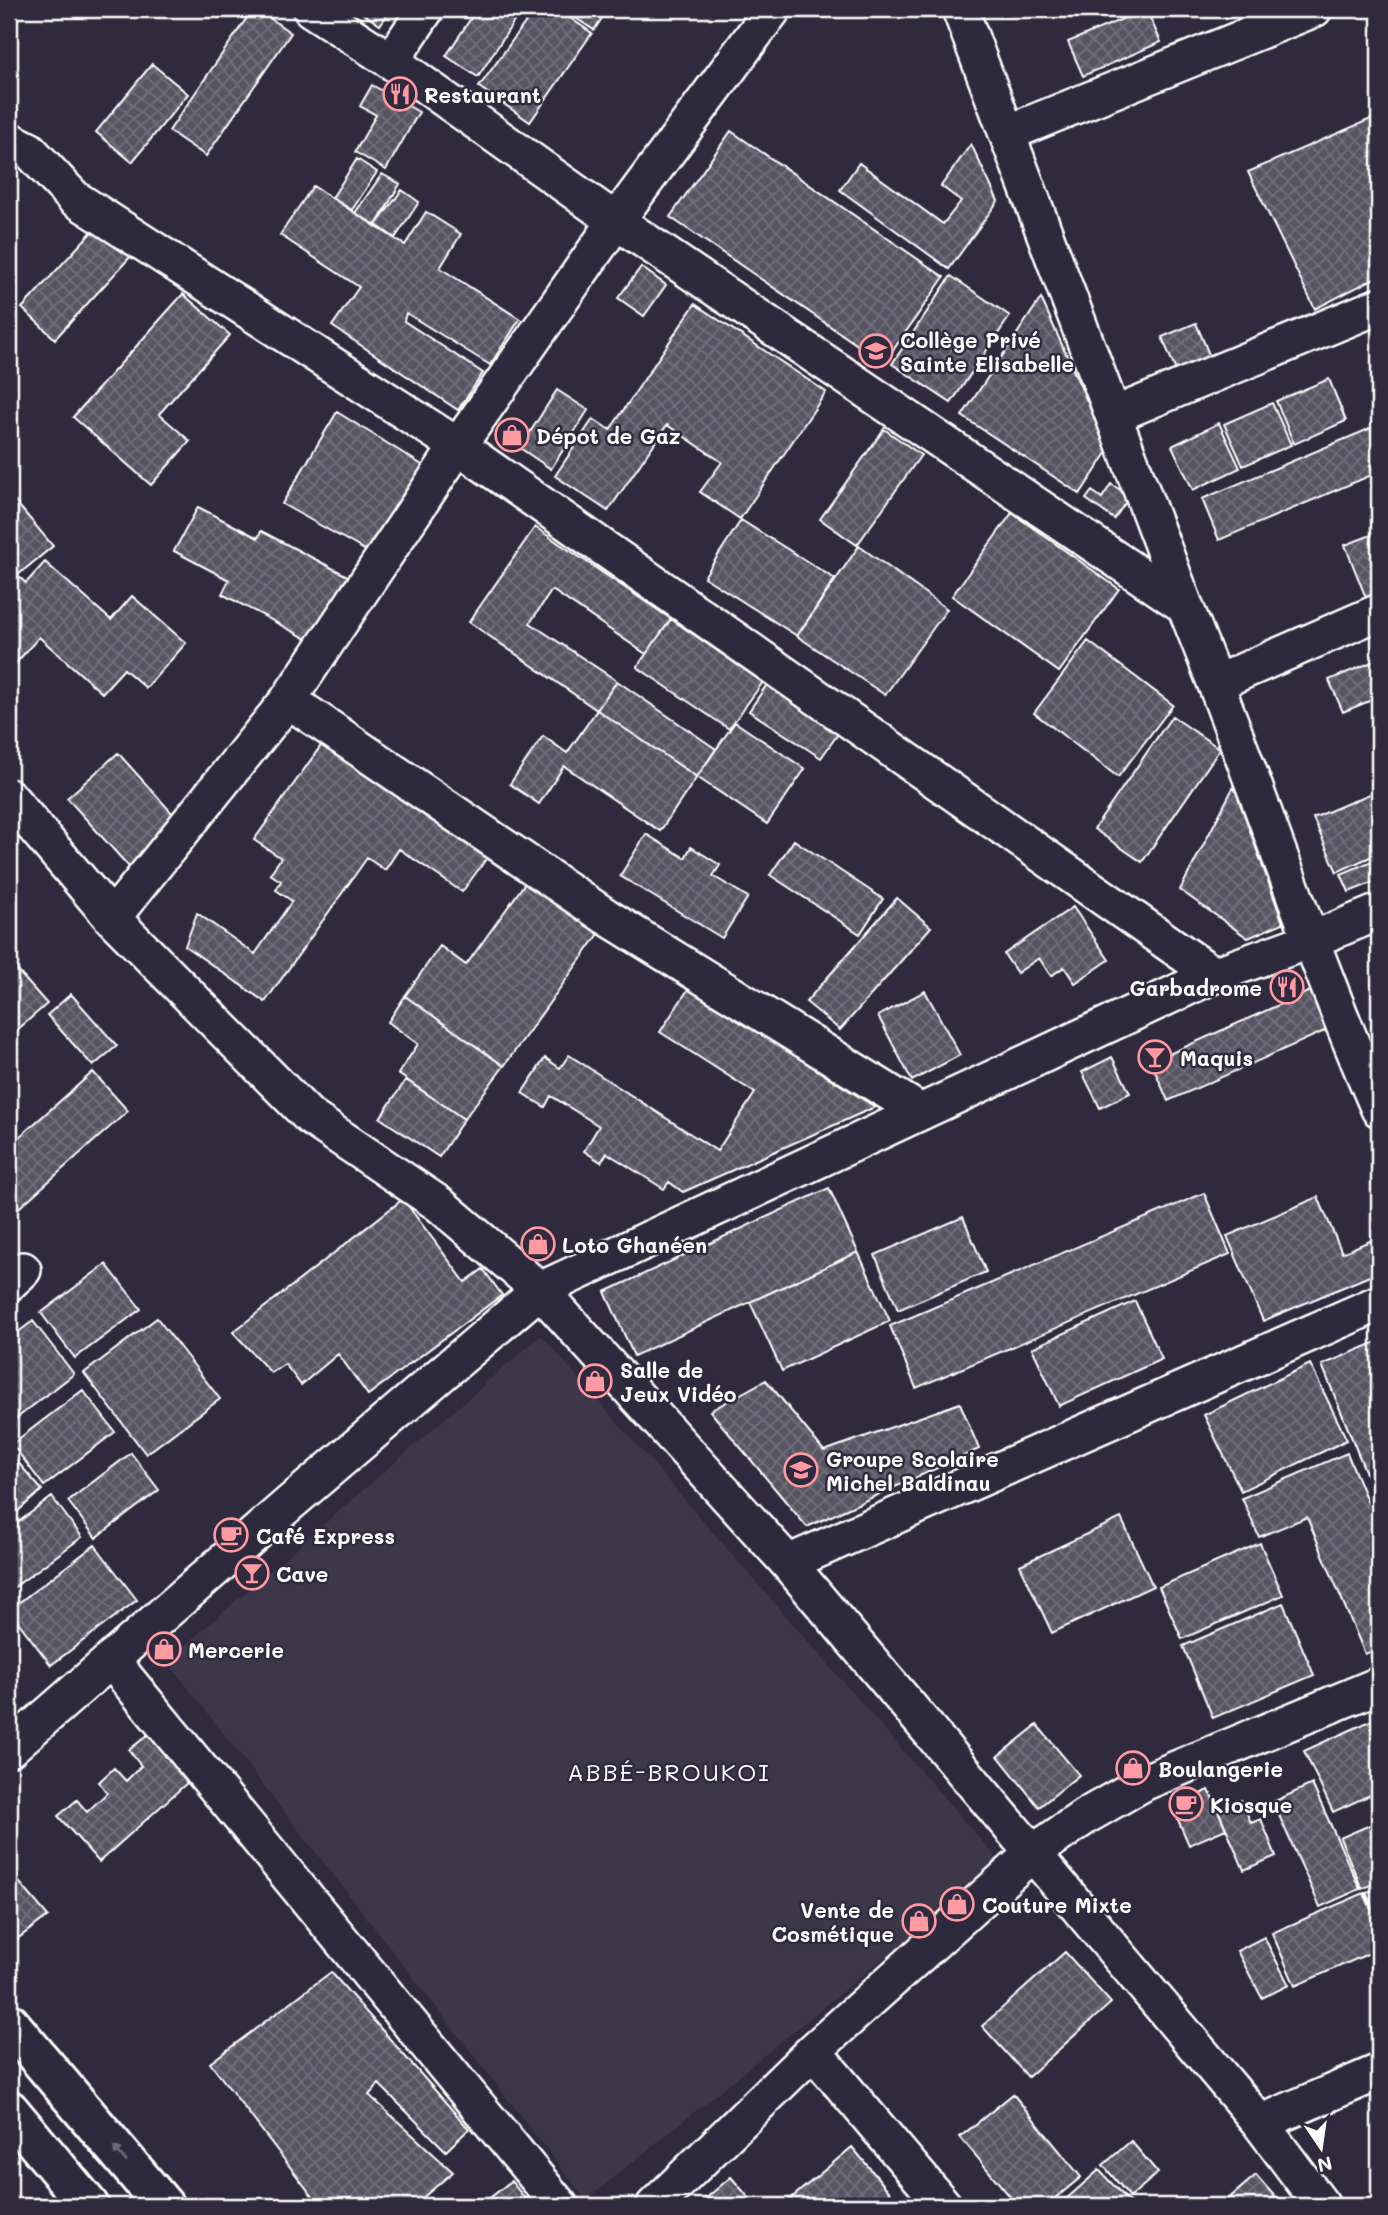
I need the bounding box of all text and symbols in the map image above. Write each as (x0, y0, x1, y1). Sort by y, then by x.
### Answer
restaurant icon: Restaurant (381, 75, 419, 113)
place label: Restaurant (424, 81, 541, 108)
place label: Collège Privé Sainte Elisabelle (900, 326, 1074, 377)
school or university icon: Collège Privé Sainte Elisabelle (857, 332, 895, 370)
shop icon: Dépot de Gaz (493, 416, 531, 454)
place label: Dépot de Gaz (536, 422, 681, 449)
restaurant icon: Garbadrome (1268, 968, 1306, 1006)
place label: Garbadrome (1130, 974, 1262, 1001)
bar icon: Maquis (1136, 1038, 1174, 1076)
place label: Maquis (1180, 1044, 1253, 1071)
shop icon: Loto Ghanéen (519, 1225, 557, 1263)
place label: Loto Ghanéen (562, 1231, 707, 1258)
place label: Salle de Jeux Vidéo (620, 1356, 737, 1407)
shop icon: Salle de Jeux Vidéo (576, 1362, 614, 1400)
place label: Groupe Scolaire Michel Baldinau (826, 1445, 999, 1496)
school or university icon: Groupe Scolaire Michel Baldinau (782, 1451, 820, 1489)
cafe icon: Café Express (212, 1516, 250, 1554)
place label: Café Express (256, 1522, 395, 1549)
bar icon: Cave (233, 1554, 271, 1592)
place label: Cave (276, 1560, 328, 1587)
shop icon: Mercerie (145, 1630, 183, 1668)
place label: Mercerie (188, 1636, 284, 1663)
shop icon: Boulangerie (1114, 1749, 1152, 1787)
place label: Boulangerie (1158, 1755, 1283, 1782)
district label: ABBÉ-BROUKOI (567, 1756, 771, 1787)
cafe icon: Kiosque (1167, 1785, 1205, 1823)
place label: Kiosque (1210, 1791, 1292, 1818)
shop icon: Couture Mixte (938, 1885, 976, 1923)
place label: Couture Mixte (982, 1891, 1132, 1918)
place label: Vente de Cosmétique (771, 1896, 894, 1947)
shop icon: Vente de Cosmétique (900, 1902, 938, 1940)
north arrow (1286, 2114, 1356, 2184)
one-way arrow (113, 2146, 128, 2163)
text: N (1315, 2151, 1335, 2179)

